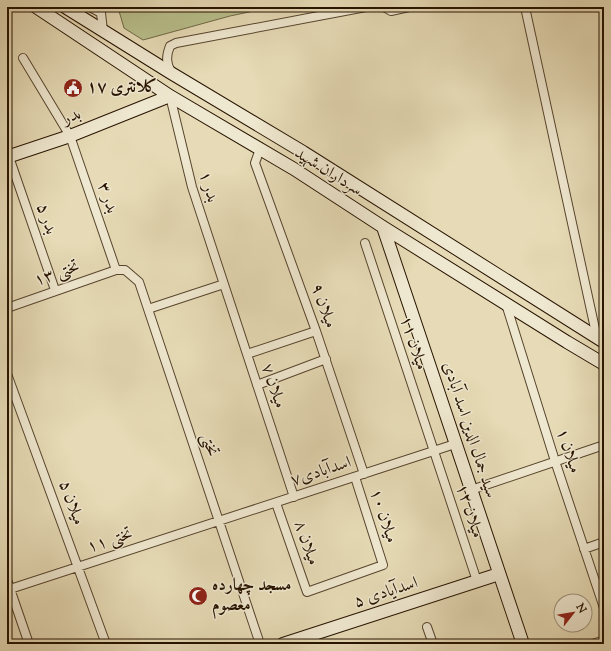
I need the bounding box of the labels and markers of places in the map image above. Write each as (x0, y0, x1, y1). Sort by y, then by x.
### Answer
place label: کلانتری ۱۷ (87, 76, 157, 100)
public building icon: کلانتری ۱۷ (62, 77, 84, 99)
place label: مسجد چهارده معصوم (212, 574, 291, 619)
mosque icon: مسجد چهارده معصوم (187, 585, 209, 607)

